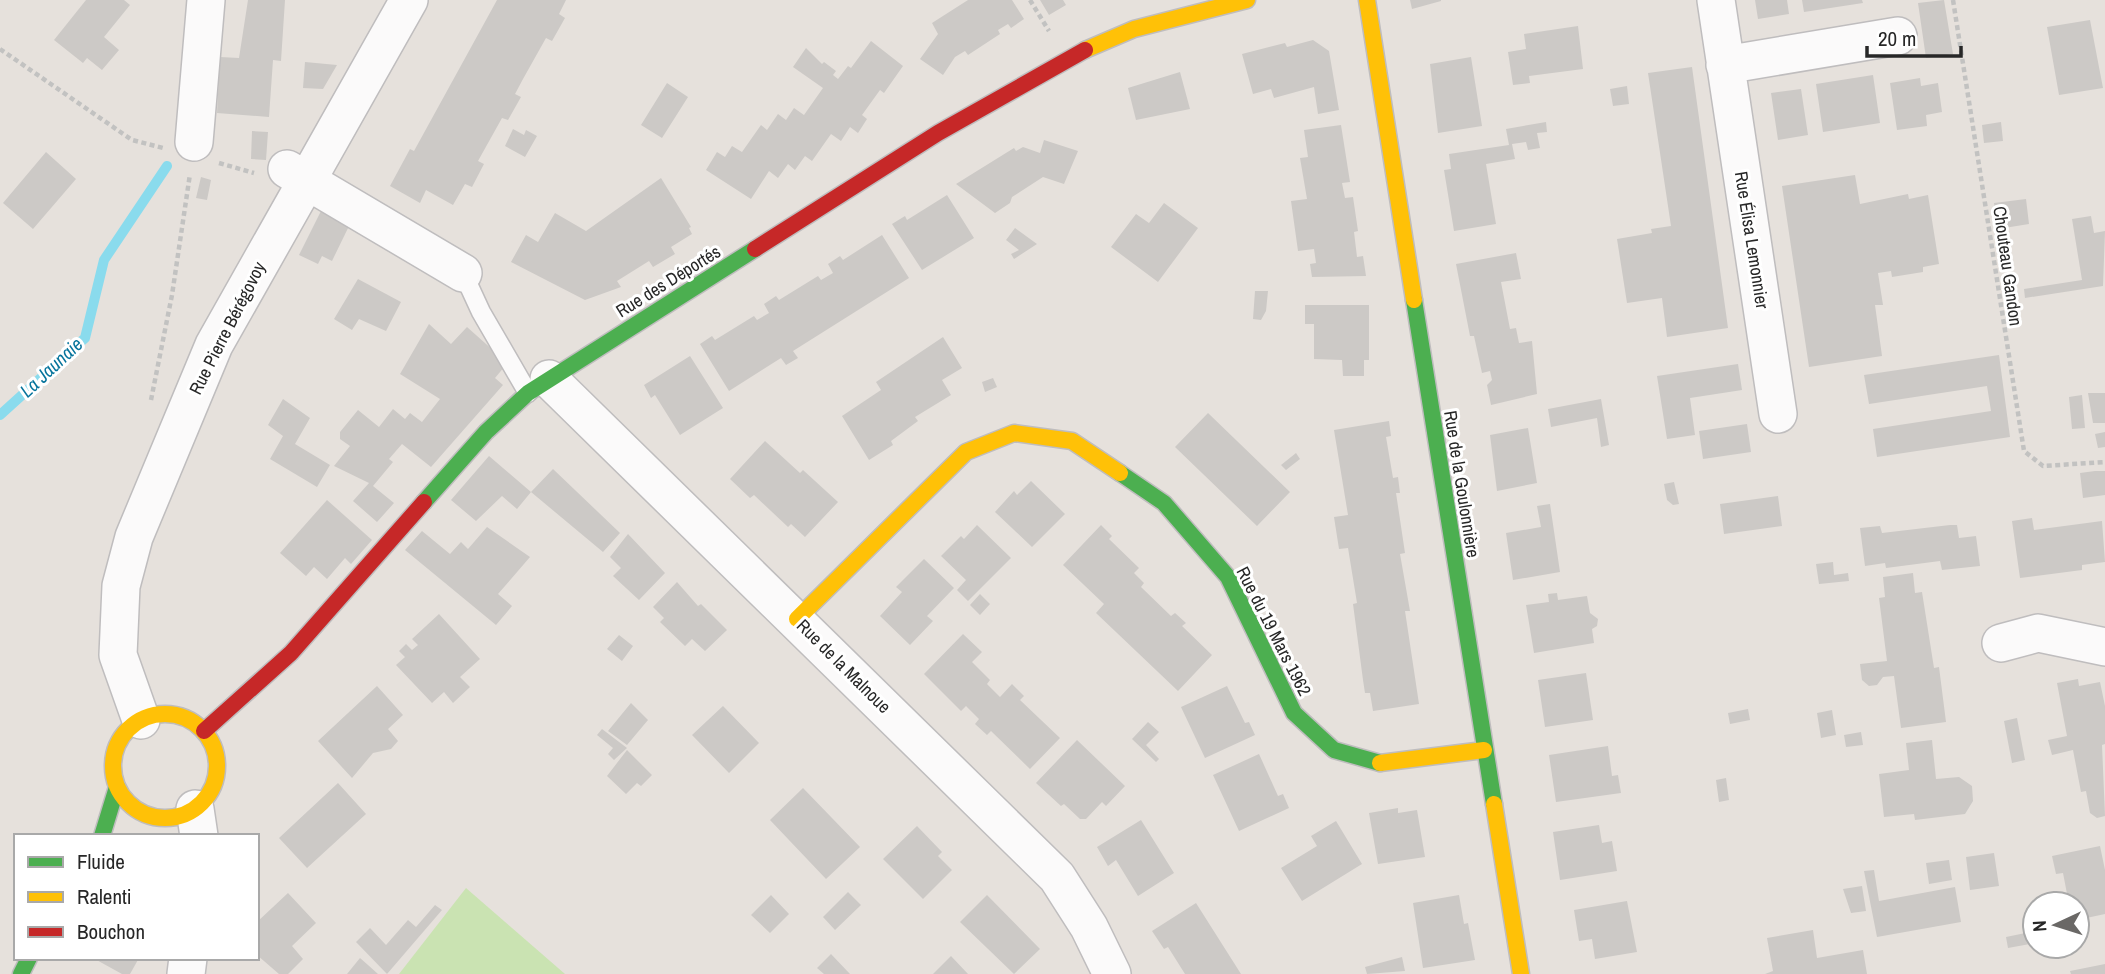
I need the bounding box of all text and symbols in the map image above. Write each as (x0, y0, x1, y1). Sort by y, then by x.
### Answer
scale bar (1867, 14, 1962, 58)
text: 20 m (1878, 24, 1916, 53)
street label: Rue Élisa Lemonnier (1729, 170, 1775, 311)
street label: Chouteau Gandon (1987, 205, 2029, 327)
street label: Rue des Déportés (611, 239, 725, 323)
street label: Rue Pierre Bérégovoy (183, 257, 272, 399)
water label: La Jaunaie (14, 331, 88, 403)
street label: Rue de la Goulonnière (1438, 409, 1486, 559)
street label: Rue du 19 Mars 1962 (1231, 562, 1317, 700)
street label: Rue de la Malnoue (791, 613, 897, 719)
legend (14, 834, 259, 960)
text: Fluide (77, 847, 125, 876)
text: Ralenti (77, 882, 132, 911)
north arrow (2021, 890, 2091, 960)
text: Bouchon (77, 917, 145, 946)
text: N (2026, 920, 2052, 933)

